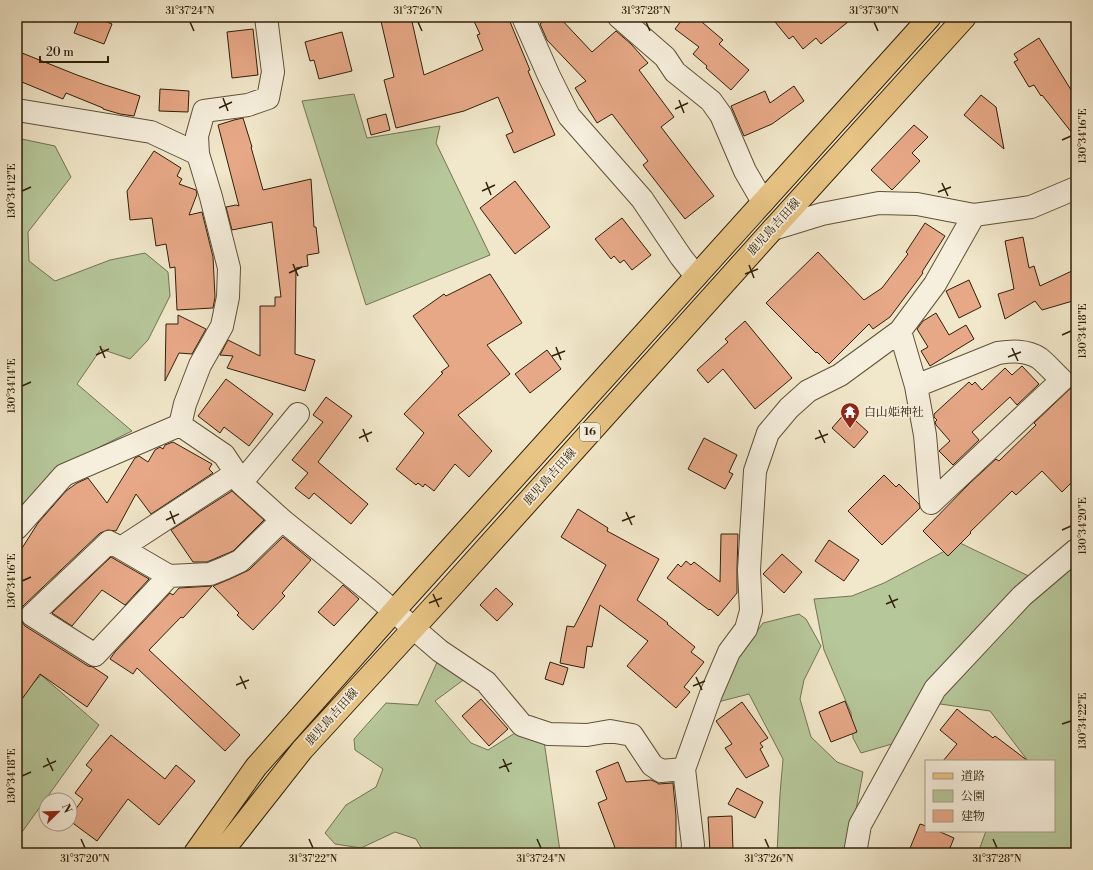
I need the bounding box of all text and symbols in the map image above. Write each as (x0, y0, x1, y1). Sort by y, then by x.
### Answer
text: 31°37'24"N (166, 5, 215, 17)
text: 31°37'26"N (394, 5, 443, 17)
text: 31°37'28"N (621, 5, 671, 17)
text: 31°37'30"N (849, 5, 899, 17)
scale bar (40, 38, 108, 64)
text: 20 m (46, 45, 74, 60)
text: 130°34'16"E (1077, 109, 1089, 163)
text: 130°34'12"E (6, 163, 18, 219)
street label: 鹿児島吉田線 (744, 195, 804, 259)
text: 130°34'18"E (1077, 303, 1089, 359)
text: 130°34'14"E (6, 359, 18, 413)
temple icon: 白山姫神社 (839, 401, 861, 429)
place label: 白山姫神社 (864, 405, 924, 420)
road number: 16 (580, 423, 600, 441)
street label: 鹿児島吉田線 (520, 445, 580, 509)
text: 130°34'20"E (1077, 497, 1089, 555)
text: 130°34'16"E (6, 554, 18, 608)
street label: 鹿児島吉田線 (302, 685, 362, 749)
text: 130°34'22"E (1077, 693, 1089, 749)
text: 130°34'18"E (6, 748, 18, 804)
legend (925, 760, 1055, 832)
text: 道路 (961, 769, 985, 784)
text: 公園 (961, 789, 985, 804)
north arrow (38, 792, 78, 832)
text: N (58, 802, 75, 815)
text: 建物 (961, 809, 985, 824)
text: 31°37'20"N (60, 853, 110, 865)
text: 31°37'22"N (289, 853, 338, 865)
text: 31°37'24"N (517, 853, 566, 865)
text: 31°37'26"N (745, 853, 794, 865)
text: 31°37'28"N (972, 853, 1022, 865)

